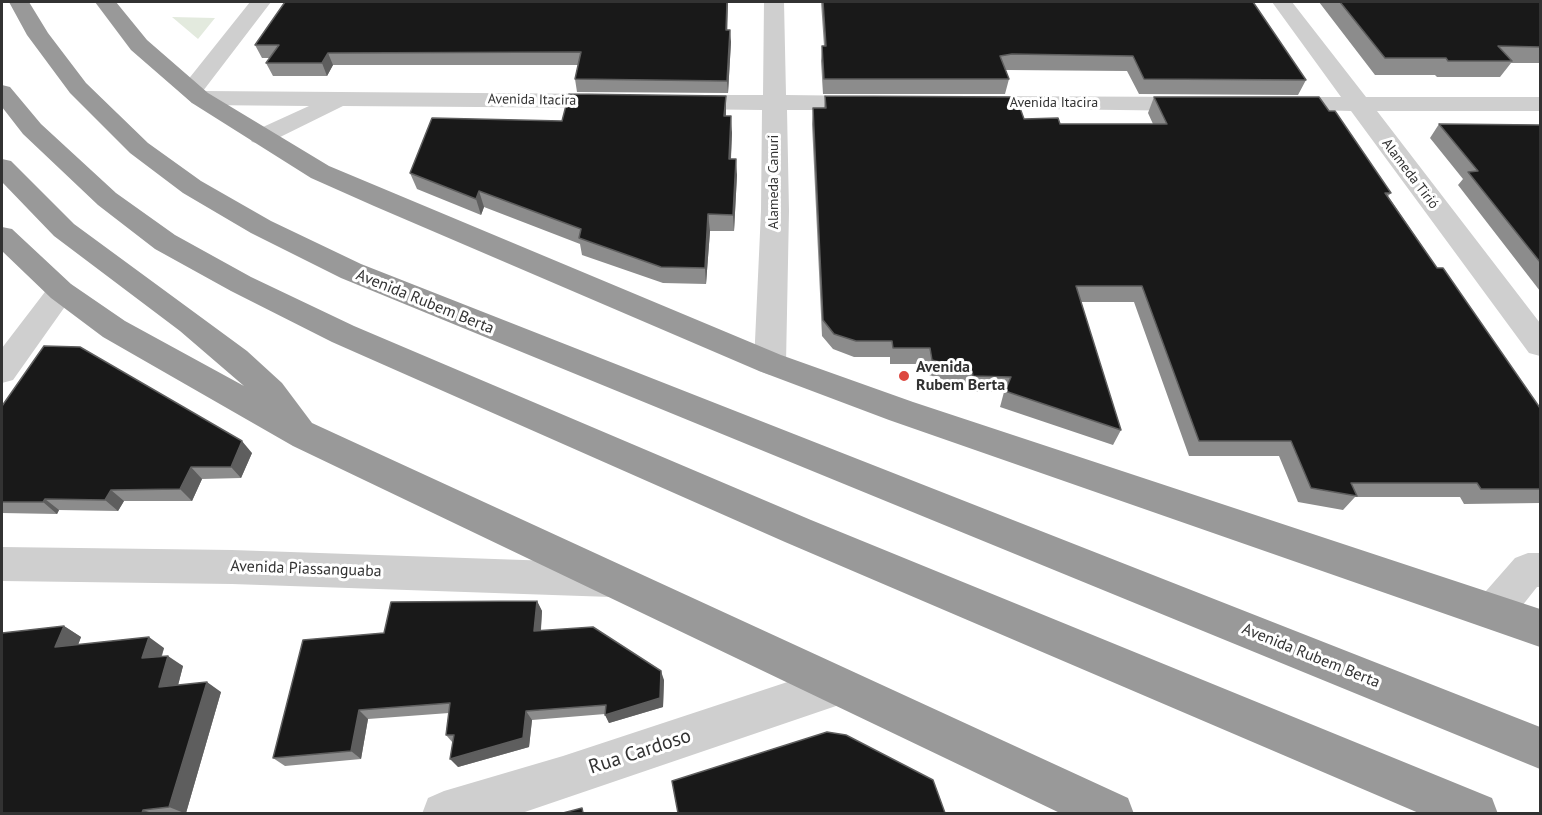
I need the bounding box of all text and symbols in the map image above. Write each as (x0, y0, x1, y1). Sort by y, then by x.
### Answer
street label: Avenida Itacira (488, 91, 576, 109)
street label: Avenida Itacira (1010, 95, 1098, 111)
street label: Alameda Canuri (766, 135, 782, 229)
street label: Alameda Tirió (1378, 136, 1442, 212)
street label: Avenida Rubem Berta (353, 266, 497, 338)
place label: Avenida Rubem Berta (916, 357, 1005, 395)
marker: Avenida Rubem Berta (897, 369, 911, 383)
street label: Avenida Piassanguaba (230, 557, 382, 581)
street label: Avenida Rubem Berta (1239, 620, 1383, 692)
street label: Rua Cardoso (586, 724, 694, 780)

